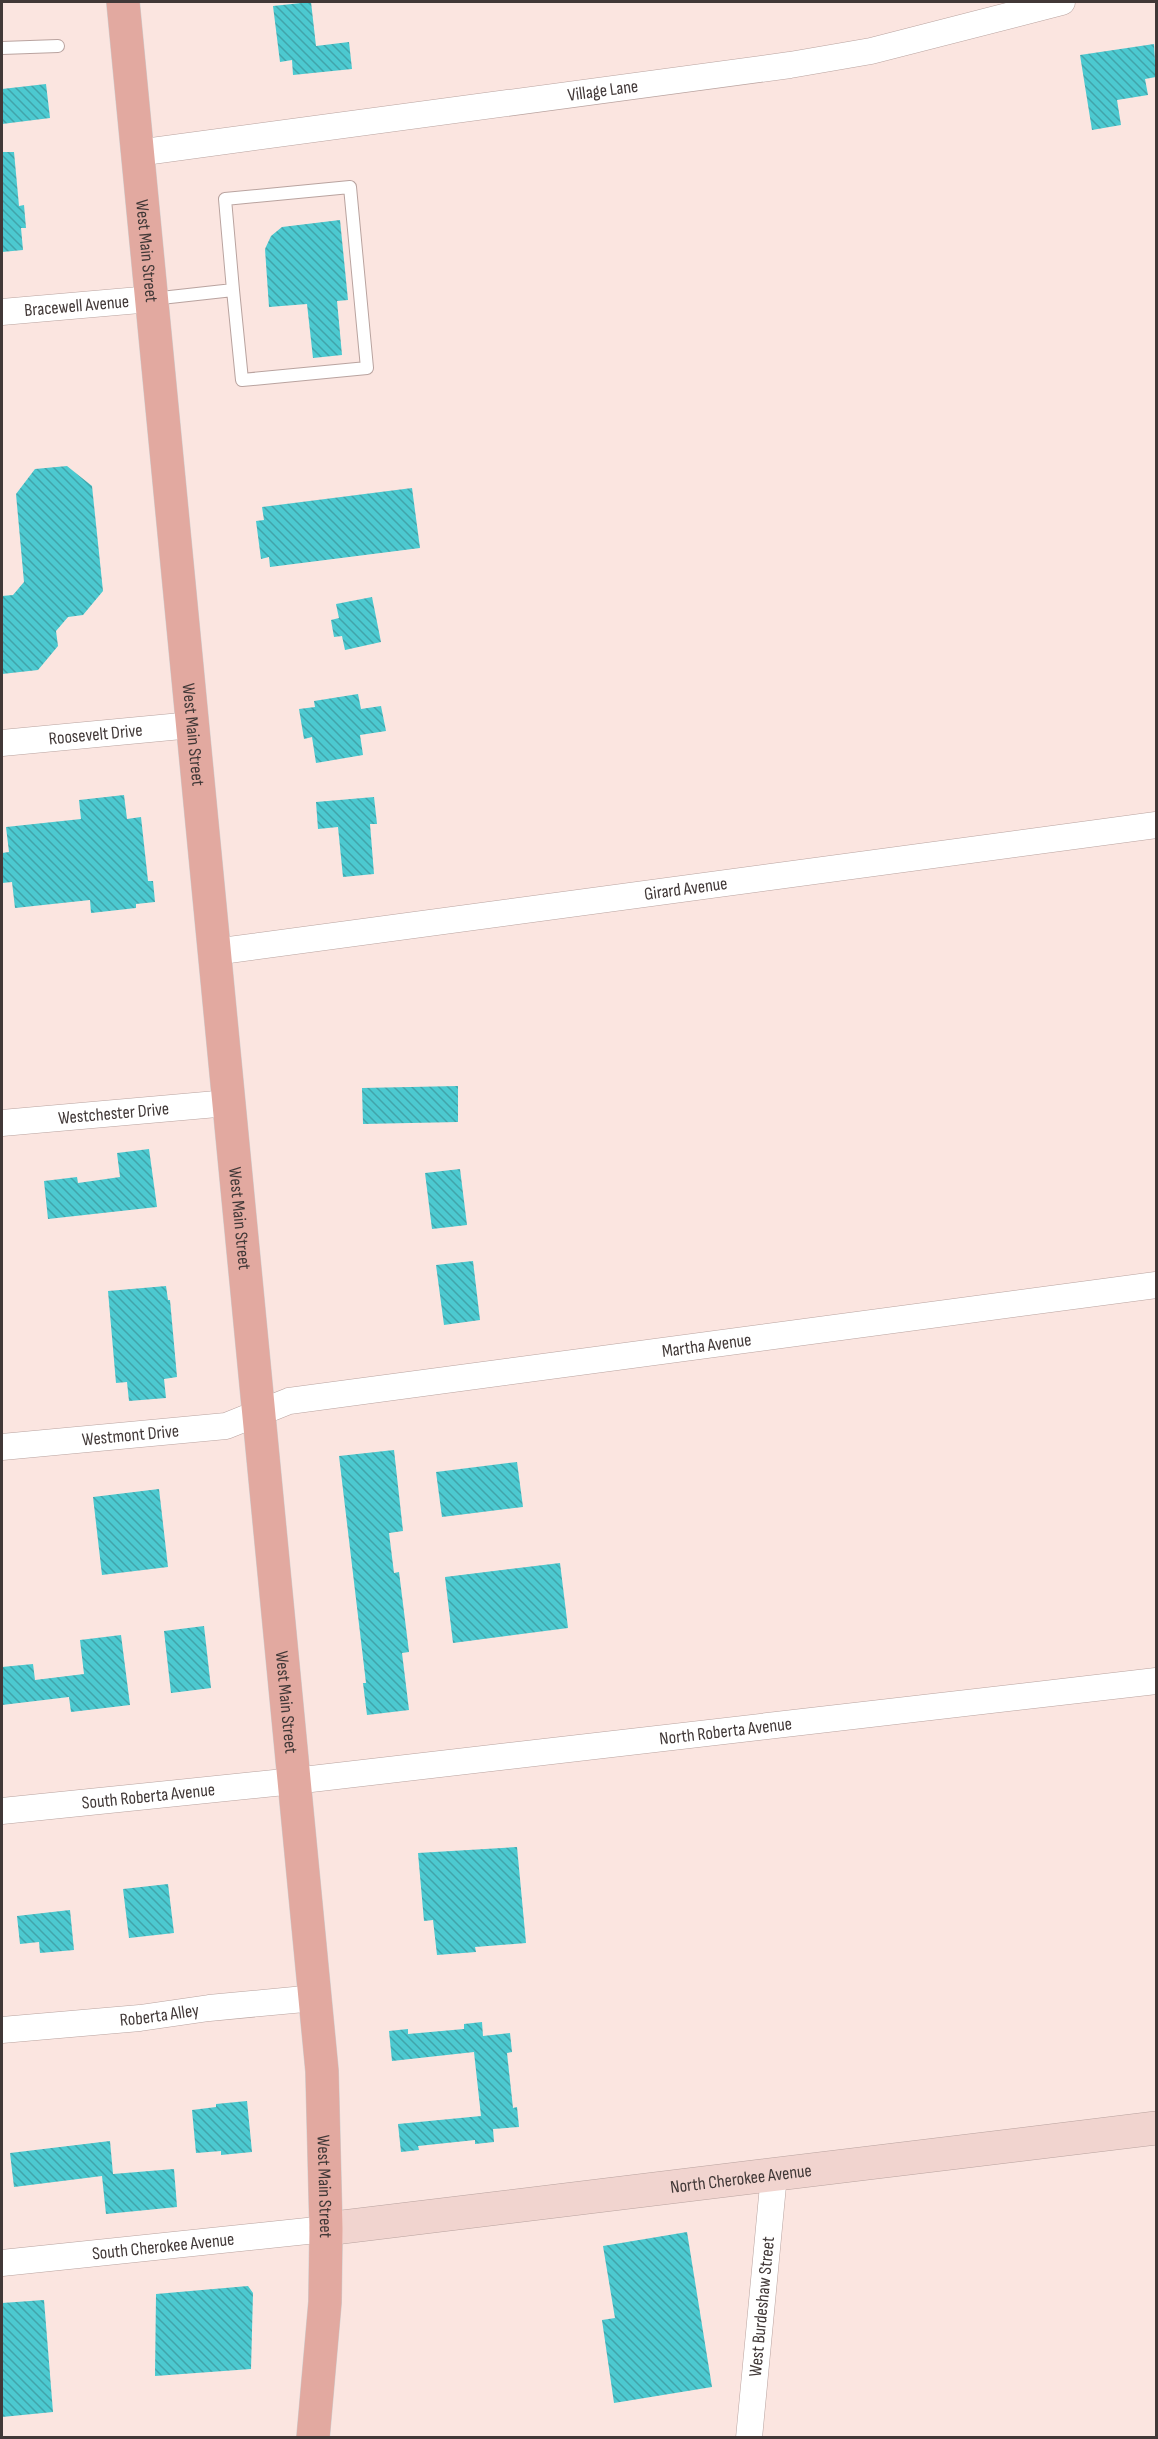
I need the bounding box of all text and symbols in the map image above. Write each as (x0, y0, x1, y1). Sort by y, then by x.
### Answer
street label: Village Lane (566, 76, 639, 106)
street label: West Main Street (131, 199, 162, 304)
street label: Bracewell Avenue (23, 291, 130, 321)
street label: West Main Street (178, 682, 208, 788)
street label: Roosevelt Drive (48, 720, 143, 750)
street label: Girard Avenue (643, 873, 729, 905)
street label: Westchester Drive (57, 1098, 170, 1129)
street label: West Main Street (224, 1166, 255, 1271)
street label: Martha Avenue (661, 1329, 753, 1362)
street label: Westmont Drive (81, 1420, 180, 1450)
street label: West Main Street (271, 1650, 301, 1755)
street label: North Roberta Avenue (658, 1713, 793, 1750)
street label: South Roberta Avenue (81, 1779, 216, 1814)
street label: Roberta Alley (119, 2000, 200, 2031)
street label: West Main Street (313, 2135, 336, 2239)
street label: North Cherokee Avenue (669, 2160, 813, 2198)
street label: South Cherokee Avenue (91, 2229, 235, 2264)
street label: West Burdeshaw Street (745, 2235, 779, 2378)

